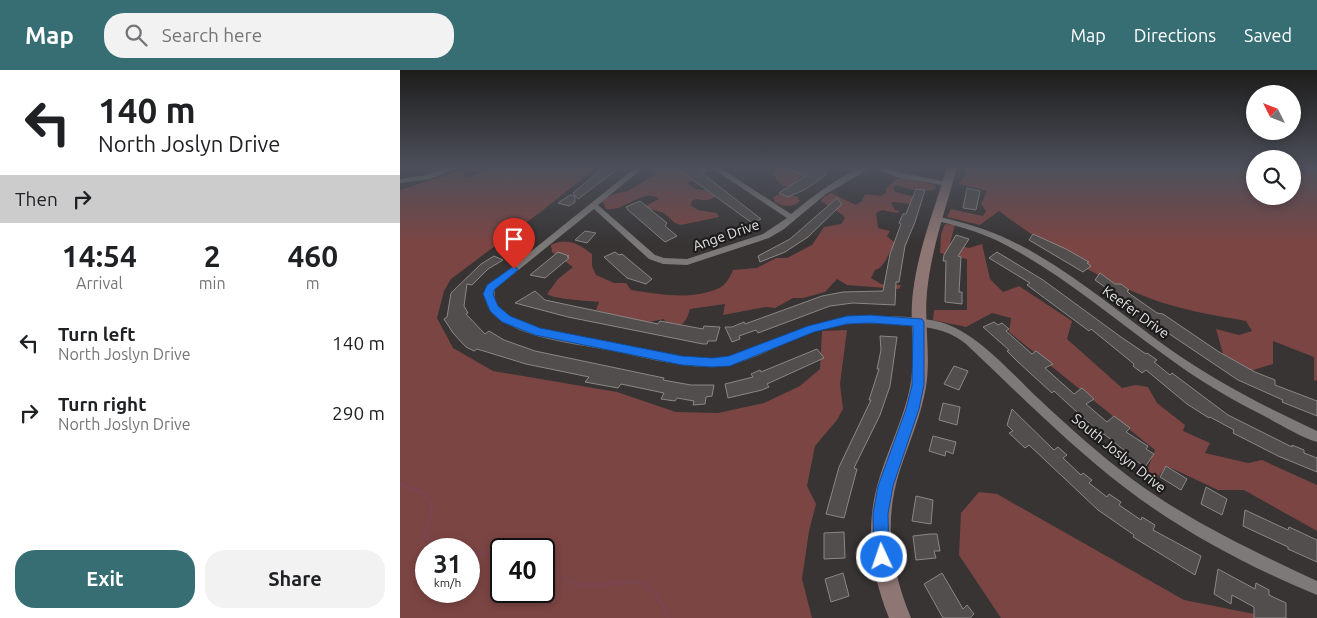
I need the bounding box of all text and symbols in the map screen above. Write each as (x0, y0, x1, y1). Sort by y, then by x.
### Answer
search box (104, 13, 454, 58)
icon: search (122, 21, 150, 49)
text: Map (25, 22, 74, 49)
text: Search here (162, 24, 262, 46)
text: Map (1070, 25, 1106, 45)
text: Directions (1134, 25, 1216, 45)
text: Saved (1244, 25, 1292, 45)
north arrow (1246, 85, 1301, 140)
map controls (1246, 85, 1301, 205)
icon: left (15, 90, 80, 155)
text: 140 m (98, 90, 196, 130)
text: North Joslyn Drive (98, 131, 280, 156)
button: search (1246, 150, 1301, 205)
icon: right (68, 185, 96, 213)
text: Then (15, 188, 58, 210)
street label: Ange Drive (691, 216, 761, 254)
pin (493, 218, 535, 269)
icon: arrive (500, 225, 528, 253)
text: 14:54 (62, 239, 137, 273)
text: 2 (204, 239, 221, 273)
text: 460 (287, 239, 338, 273)
text: Arrival (76, 274, 123, 292)
text: min (199, 274, 226, 292)
text: m (306, 274, 320, 292)
street label: Keefer Drive (1100, 282, 1172, 342)
text: Turn left (58, 323, 136, 345)
icon: left (15, 329, 43, 357)
text: 140 m (332, 332, 385, 354)
text: North Joslyn Drive (58, 345, 191, 363)
text: Turn right (58, 393, 146, 415)
icon: right (15, 399, 43, 427)
text: 290 m (332, 402, 385, 424)
street label: South Joslyn Drive (1069, 410, 1169, 496)
text: North Joslyn Drive (58, 415, 191, 433)
position arrow (855, 530, 907, 582)
speed limit sign: 40 (490, 538, 555, 603)
button: Exit (15, 550, 195, 608)
button: Share (205, 550, 385, 608)
text: 31 (433, 550, 462, 578)
text: km/h (434, 576, 461, 589)

